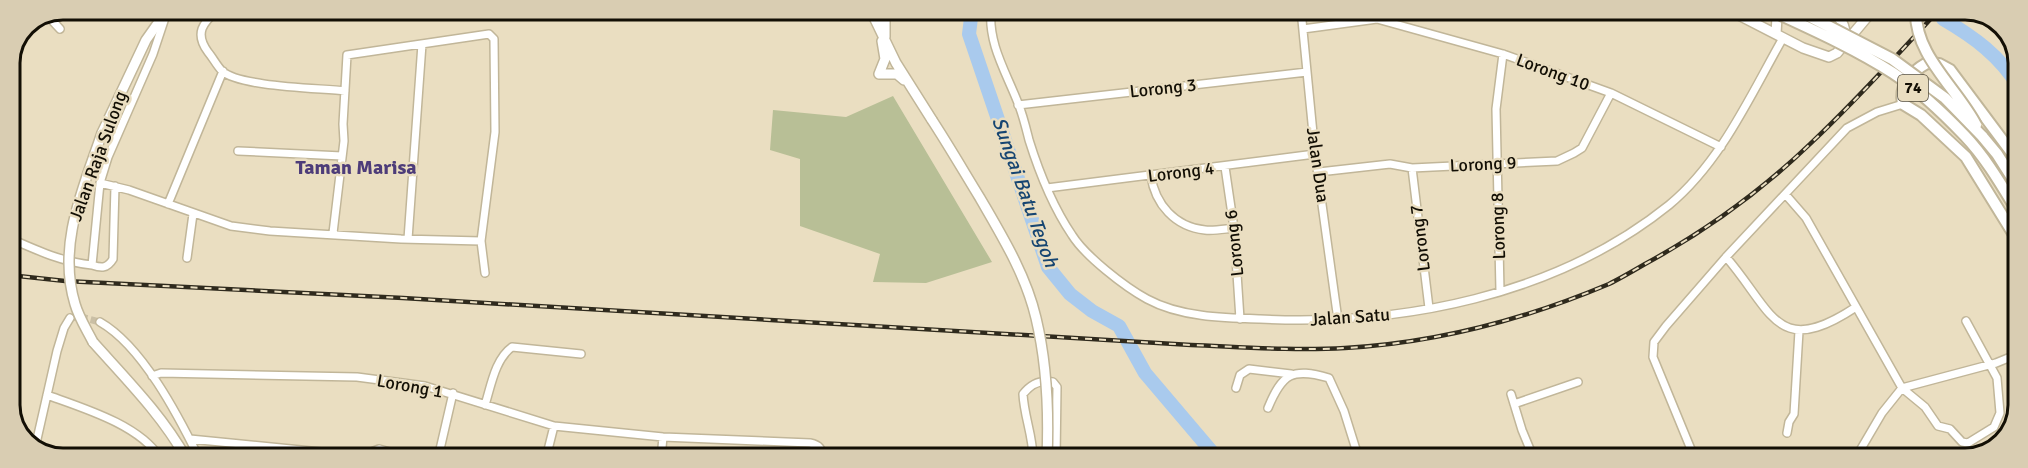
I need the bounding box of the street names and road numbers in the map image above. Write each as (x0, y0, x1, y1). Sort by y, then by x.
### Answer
street label: Lorong 10 (1513, 49, 1593, 95)
street label: Lorong 3 (1129, 74, 1197, 102)
road number: 74 (1898, 75, 1928, 101)
street label: Jalan Raja Sulong (64, 88, 132, 224)
street label: Jalan Dua (1302, 126, 1334, 204)
street label: Lorong 9 (1449, 151, 1517, 177)
street label: Lorong 4 (1146, 157, 1216, 187)
street label: Lorong 8 (1486, 192, 1510, 260)
street label: Lorong 7 (1405, 203, 1435, 273)
street label: Lorong 6 (1220, 209, 1248, 277)
street label: Jalan Satu (1309, 303, 1391, 331)
street label: Lorong 1 (375, 369, 445, 403)

